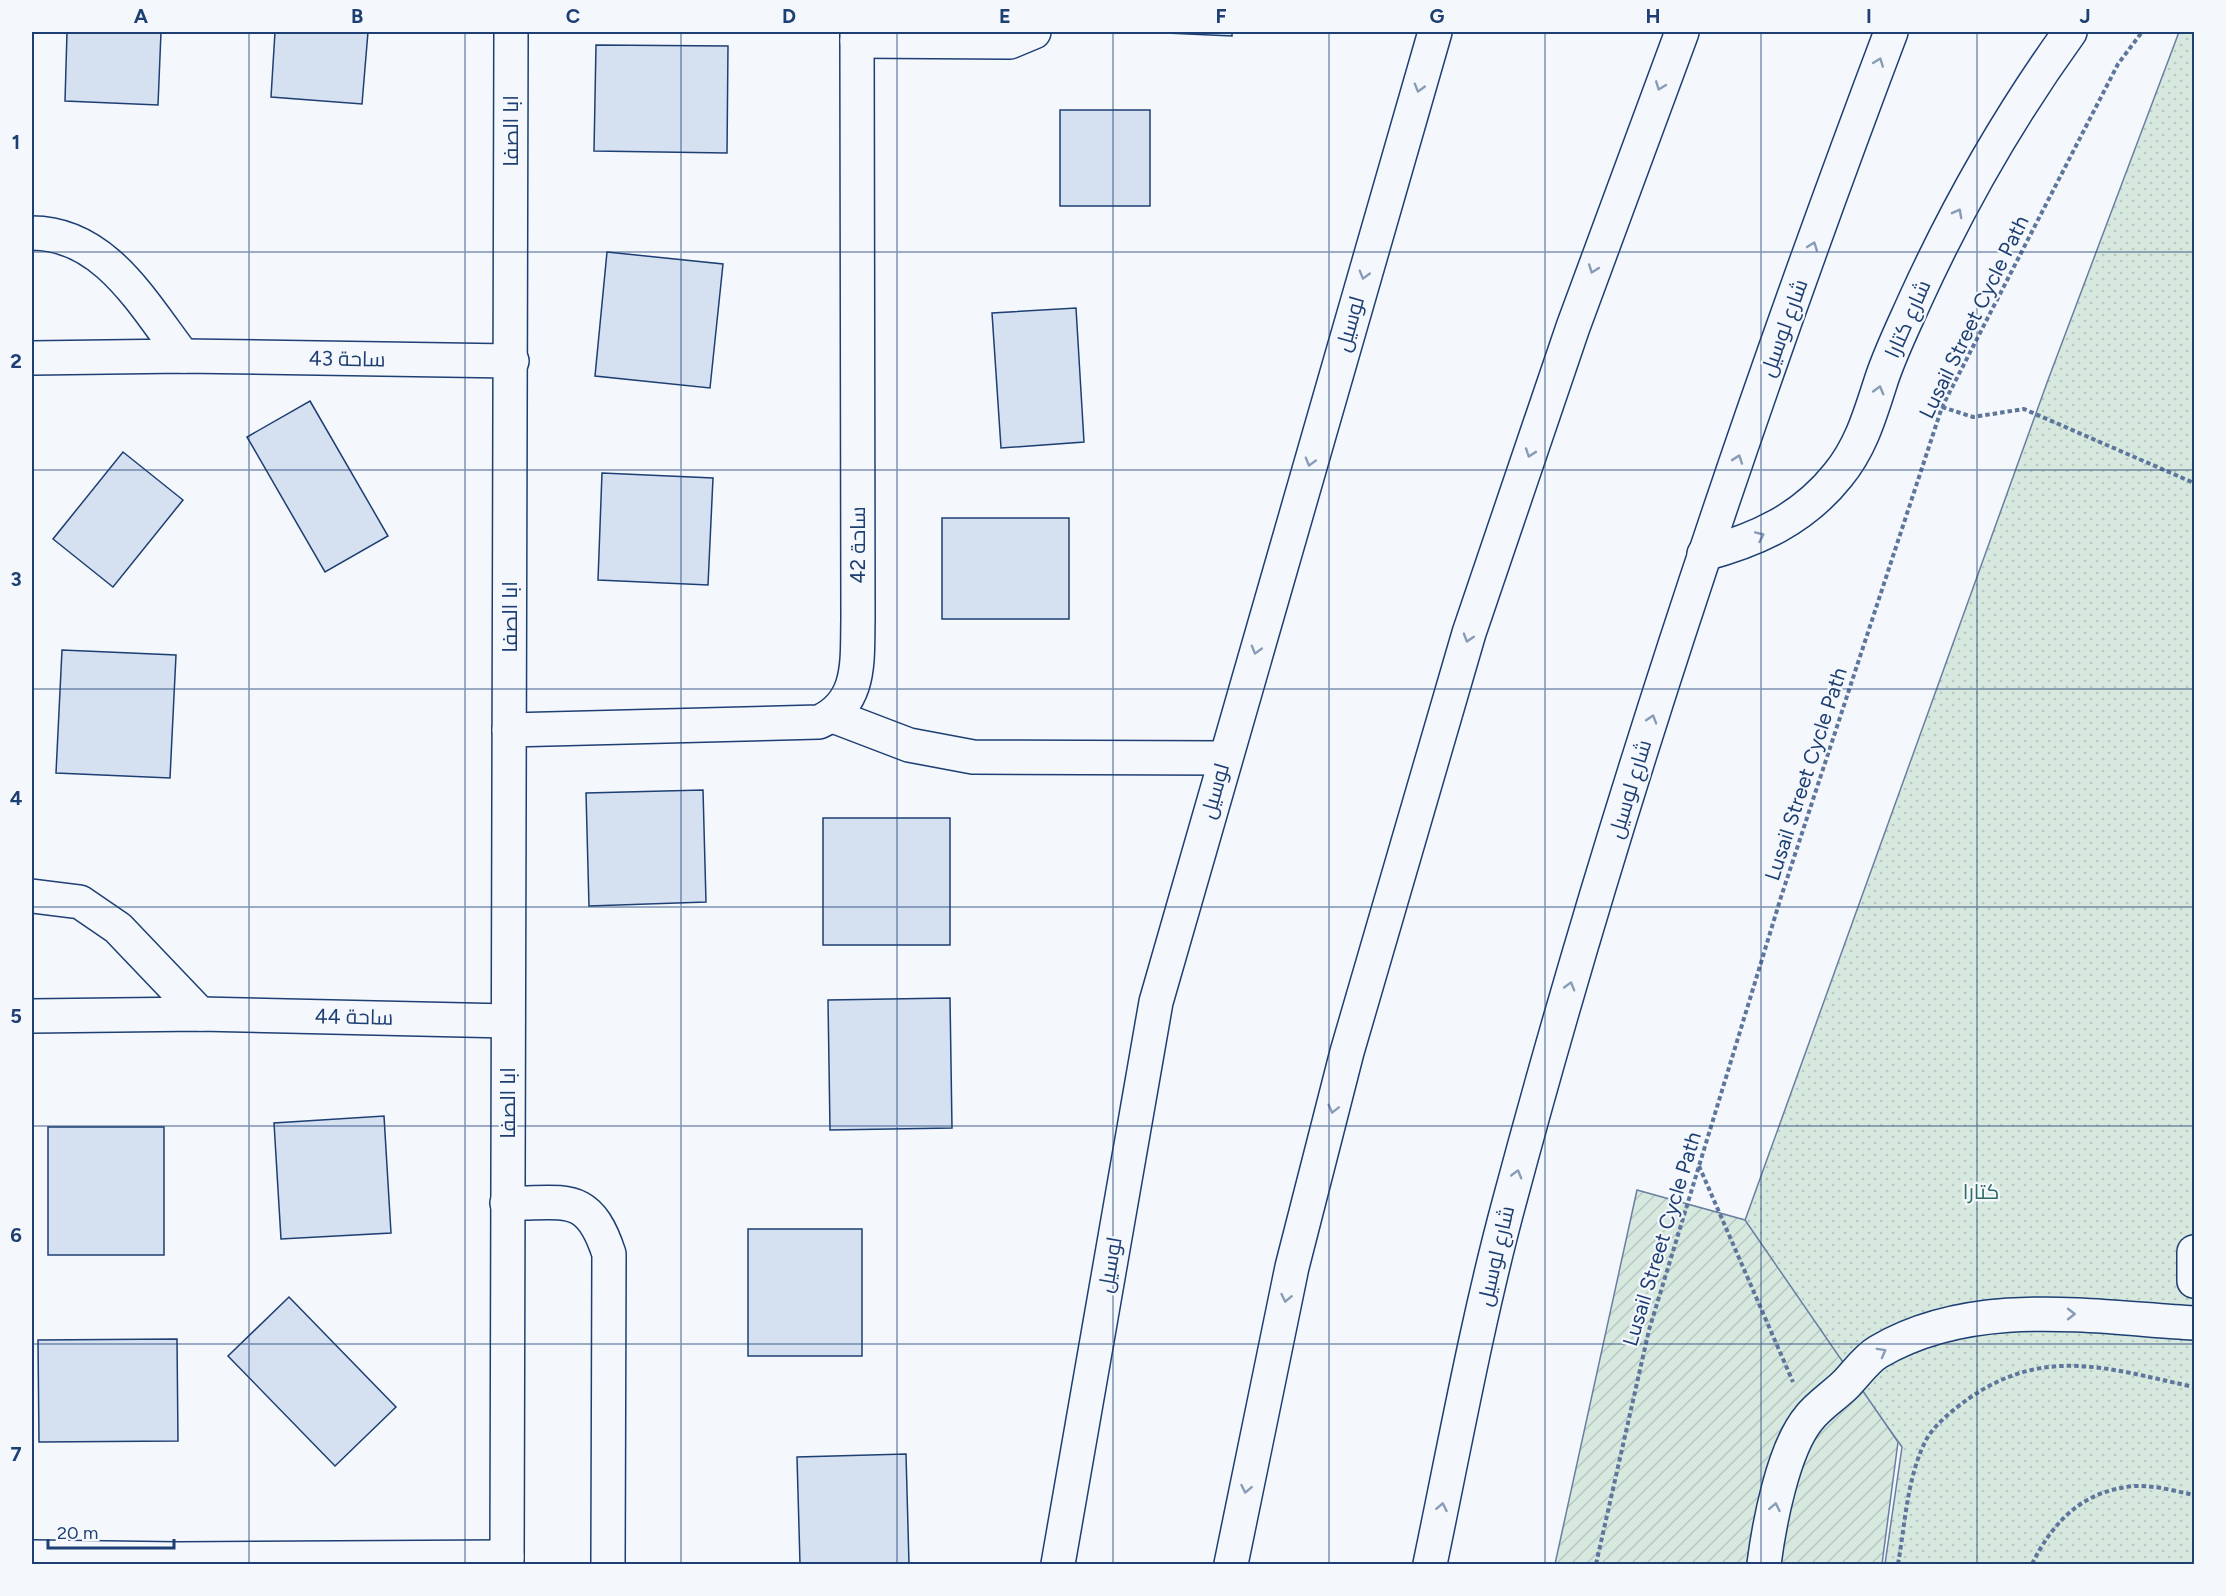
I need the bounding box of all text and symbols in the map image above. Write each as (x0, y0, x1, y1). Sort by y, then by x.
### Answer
text: A (134, 4, 149, 28)
text: B (351, 4, 363, 28)
text: C (566, 4, 580, 28)
text: D (782, 4, 796, 28)
text: E (999, 4, 1011, 28)
text: F (1215, 4, 1227, 28)
text: G (1430, 4, 1445, 28)
text: H (1646, 4, 1661, 28)
text: I (1866, 4, 1872, 28)
text: J (2079, 4, 2091, 28)
one-way arrow (1872, 57, 1884, 68)
one-way arrow (1655, 80, 1668, 91)
one-way arrow (1413, 83, 1426, 93)
street label: ابا الصفا (498, 95, 523, 167)
text: 1 (12, 130, 20, 154)
one-way arrow (1951, 208, 1962, 219)
street label: Lusail Street Cycle Path (1914, 211, 2034, 422)
one-way arrow (1806, 241, 1819, 252)
one-way arrow (1588, 263, 1601, 274)
one-way arrow (1359, 269, 1371, 280)
street label: شارع لوسيل (1754, 276, 1815, 381)
street label: شارع كتارا (1879, 276, 1938, 362)
street label: لوسيل (1330, 293, 1370, 355)
street label: ساحة 43 (308, 345, 386, 372)
text: 2 (10, 349, 22, 373)
one-way arrow (1871, 386, 1884, 396)
one-way arrow (1524, 447, 1537, 458)
one-way arrow (1730, 454, 1743, 465)
one-way arrow (1305, 456, 1317, 467)
street label: ساحة 42 (845, 506, 870, 584)
one-way arrow (1753, 531, 1764, 543)
text: 3 (10, 567, 22, 591)
street label: ابا الصفا (497, 581, 522, 653)
one-way arrow (1462, 632, 1475, 643)
one-way arrow (1251, 644, 1263, 655)
street label: Lusail Street Cycle Path (1759, 664, 1852, 884)
one-way arrow (1645, 714, 1657, 725)
street label: شارع لوسيل (1603, 736, 1658, 842)
street label: لوسيل (1195, 760, 1235, 822)
text: 4 (10, 786, 23, 810)
one-way arrow (1563, 981, 1575, 992)
street label: ساحة 44 (314, 1003, 394, 1030)
text: 5 (10, 1004, 22, 1028)
street label: ابا الصفا (495, 1067, 520, 1139)
one-way arrow (1327, 1103, 1340, 1113)
street label: Lusail Street Cycle Path (1617, 1129, 1706, 1349)
one-way arrow (1510, 1169, 1522, 1180)
park label: كتارا (1963, 1179, 1999, 1204)
street label: شارع لوسيل (1472, 1203, 1521, 1309)
text: 6 (10, 1223, 22, 1247)
street label: لوسيل (1092, 1235, 1128, 1295)
one-way arrow (1280, 1292, 1293, 1302)
one-way arrow (2066, 1308, 2075, 1320)
one-way arrow (1876, 1348, 1886, 1359)
text: 7 (10, 1442, 22, 1466)
one-way arrow (1240, 1483, 1253, 1493)
one-way arrow (1435, 1502, 1448, 1512)
one-way arrow (1768, 1502, 1781, 1512)
scale bar (48, 1512, 174, 1550)
text: 20 m (57, 1522, 98, 1544)

